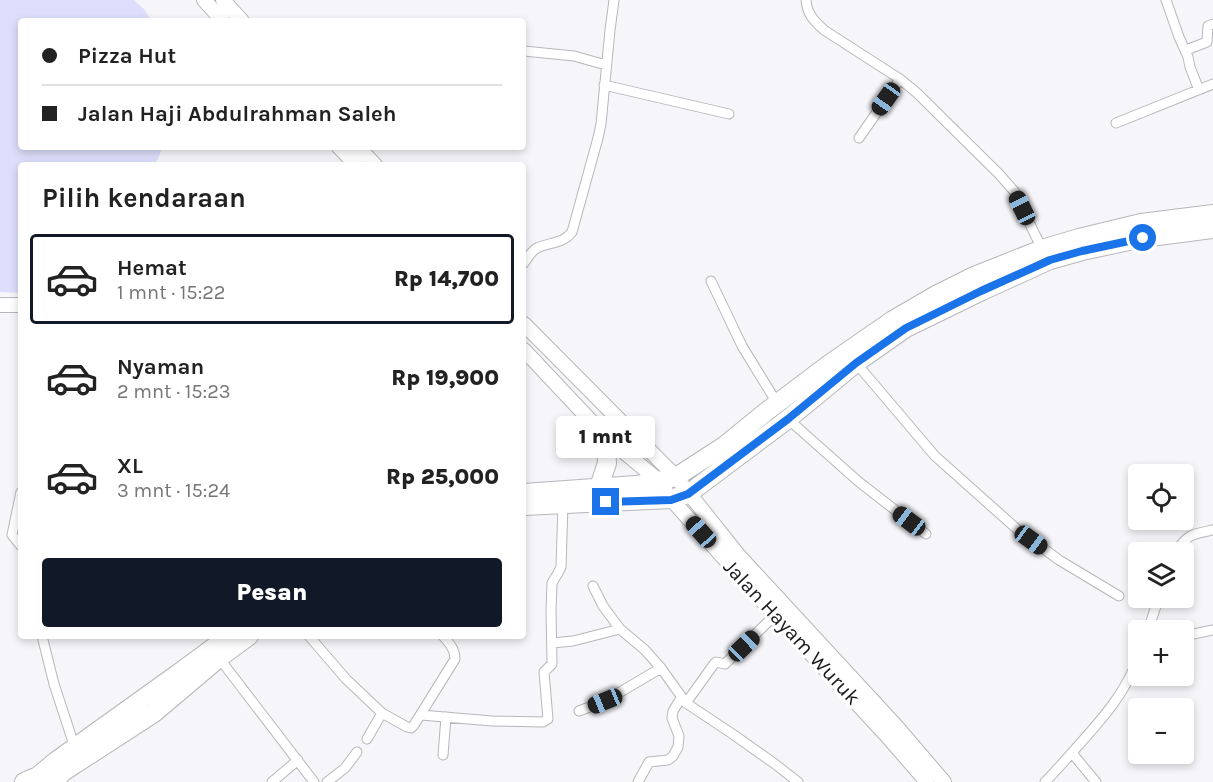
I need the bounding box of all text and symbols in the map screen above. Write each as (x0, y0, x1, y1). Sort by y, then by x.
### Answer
text: Pizza Hut (78, 43, 176, 69)
car (868, 79, 904, 119)
text: Jalan Haji Abdulrahman Saleh (78, 101, 396, 127)
text: Pilih kendaraan (42, 182, 246, 214)
car (1006, 188, 1038, 228)
route start (1129, 224, 1156, 251)
icon: car (45, 252, 99, 306)
text: Hemat (117, 255, 187, 281)
text: Rp 14,700 (394, 266, 499, 292)
text: 1 mnt · 15:22 (117, 281, 225, 304)
icon: car (45, 351, 99, 405)
text: Nyaman (117, 354, 204, 380)
text: Rp 19,900 (391, 365, 499, 391)
text: 2 mnt · 15:23 (117, 380, 231, 403)
callout: 1 mnt (556, 415, 656, 457)
text: 1 mnt (579, 425, 632, 448)
icon: car (45, 450, 99, 504)
text: XL (117, 453, 143, 479)
text: Rp 25,000 (386, 464, 499, 490)
map controls (1128, 464, 1194, 764)
button: locate (1128, 464, 1194, 530)
text: 3 mnt · 15:24 (117, 479, 230, 502)
route end (592, 488, 619, 515)
car (889, 503, 929, 539)
car (682, 513, 720, 551)
car (1011, 522, 1051, 558)
button: layers (1128, 542, 1194, 608)
street label: Jalan Hayam Wuruk (719, 554, 866, 710)
button: Pesan (42, 558, 502, 627)
button: + (1128, 620, 1194, 686)
car (725, 627, 763, 665)
car (585, 686, 625, 716)
button: − (1128, 698, 1194, 764)

